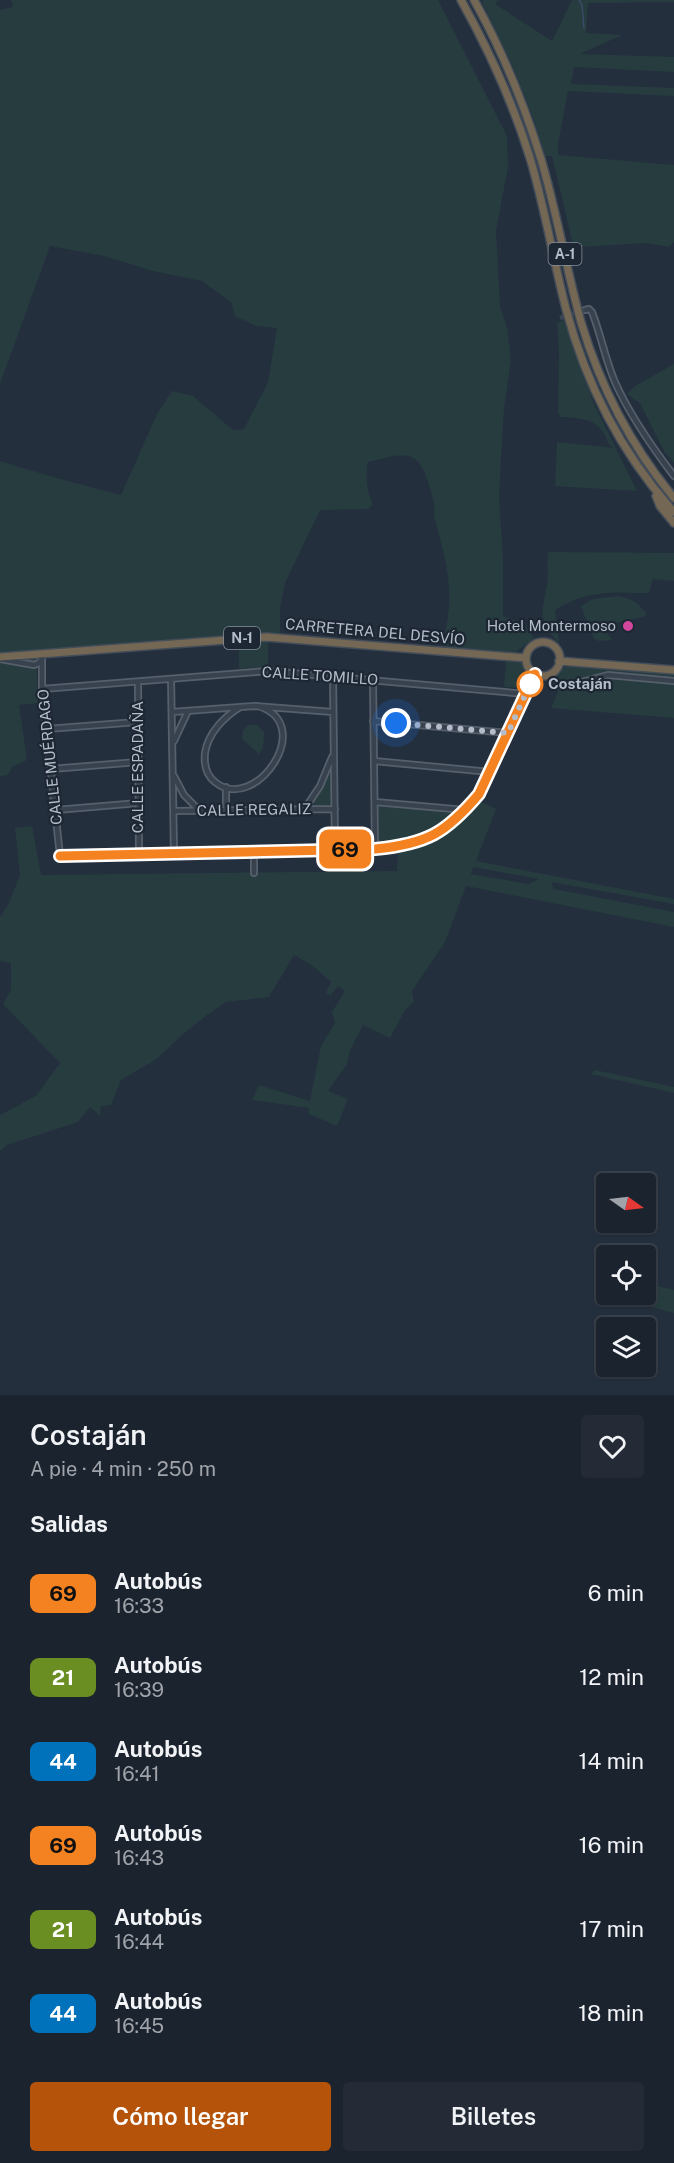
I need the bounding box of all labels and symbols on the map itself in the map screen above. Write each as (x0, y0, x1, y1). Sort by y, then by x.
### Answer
road number: A-1 (548, 243, 582, 265)
street label: CARRETERA DEL DESVÍO (284, 615, 466, 648)
place label: Hotel Montermoso (487, 617, 616, 634)
marker: Hotel Montermoso (621, 619, 635, 633)
road number: N-1 (224, 627, 260, 649)
street label: CALLE TOMILLO (261, 663, 379, 688)
marker: Costaján (517, 671, 543, 697)
place label: Costaján (548, 675, 612, 692)
street label: CALLE MUÉRDAGO (34, 688, 65, 826)
street label: CALLE ESPADAÑA (129, 701, 146, 833)
your location (381, 708, 411, 738)
street label: CALLE REGALIZ (197, 800, 311, 819)
line badge: 69 (318, 830, 372, 868)
north arrow (596, 1173, 656, 1233)

